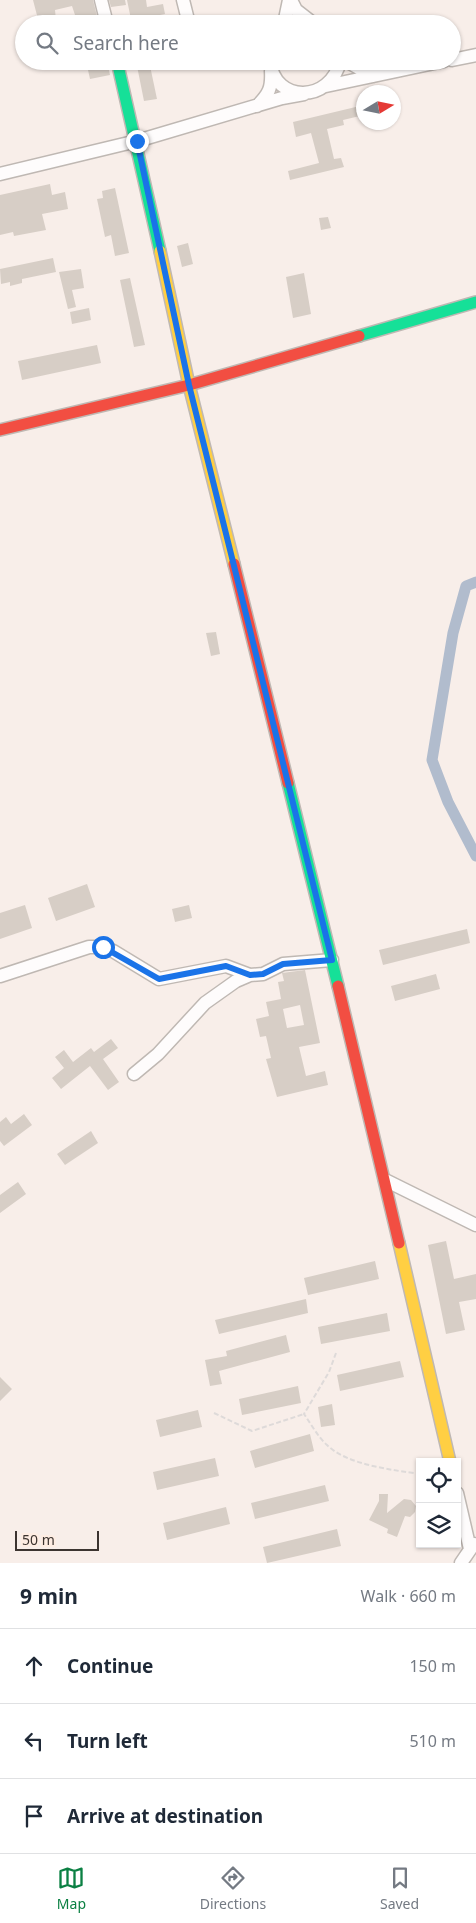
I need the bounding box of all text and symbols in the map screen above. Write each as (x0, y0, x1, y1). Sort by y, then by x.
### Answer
search box (15, 15, 461, 70)
icon: search (33, 29, 61, 57)
text: Search here (73, 30, 179, 56)
north arrow (356, 85, 401, 130)
route end (126, 130, 149, 153)
route start (92, 936, 115, 959)
map controls (416, 1458, 461, 1548)
button: locate (416, 1458, 461, 1503)
button: layers (416, 1503, 461, 1548)
scale bar (15, 1528, 99, 1551)
text: 50 m (22, 1530, 55, 1549)
text: 9 min (20, 1582, 78, 1610)
text: Walk · 660 m (361, 1585, 456, 1607)
icon: ahead (20, 1652, 48, 1680)
text: Continue (67, 1653, 153, 1679)
text: 150 m (409, 1655, 456, 1677)
icon: left (20, 1727, 48, 1755)
text: Turn left (67, 1728, 148, 1754)
text: 510 m (409, 1730, 456, 1752)
icon: arrive (20, 1802, 48, 1830)
text: Arrive at destination (67, 1803, 263, 1829)
tab: Map (57, 1864, 86, 1913)
tab: Directions (200, 1864, 266, 1913)
tab: Saved (380, 1864, 419, 1913)

